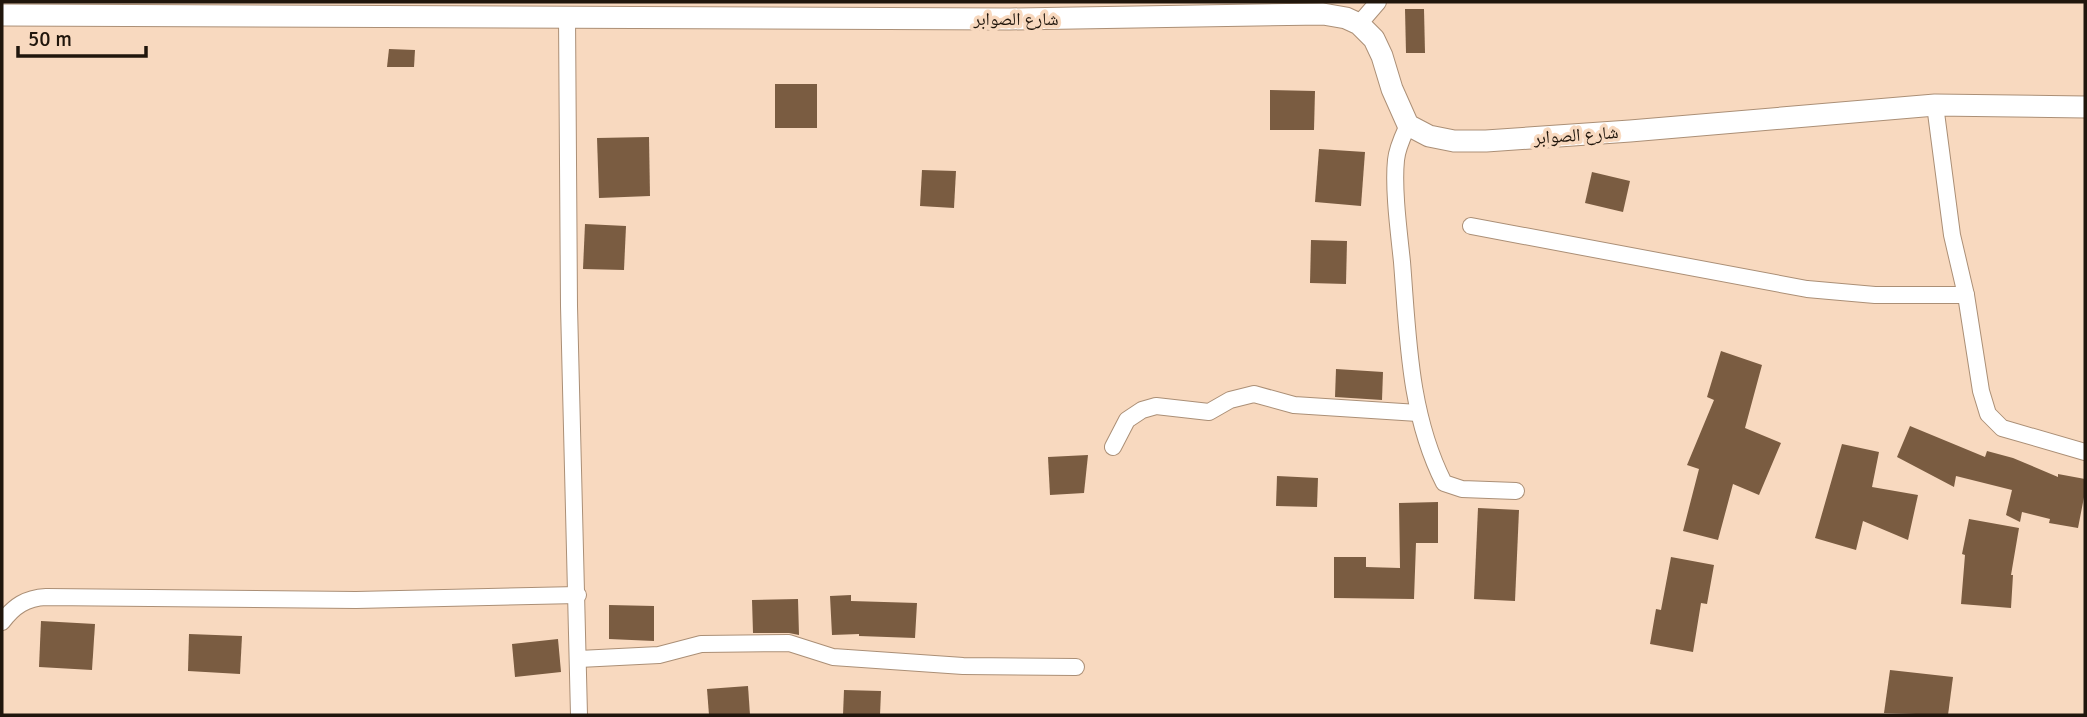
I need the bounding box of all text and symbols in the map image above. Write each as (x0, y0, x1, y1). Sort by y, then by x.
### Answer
street label: شارع الصوابر (972, 8, 1059, 30)
scale bar (18, 14, 145, 58)
text: 50 m (28, 26, 72, 52)
street label: شارع الصوابر (1532, 121, 1619, 149)

